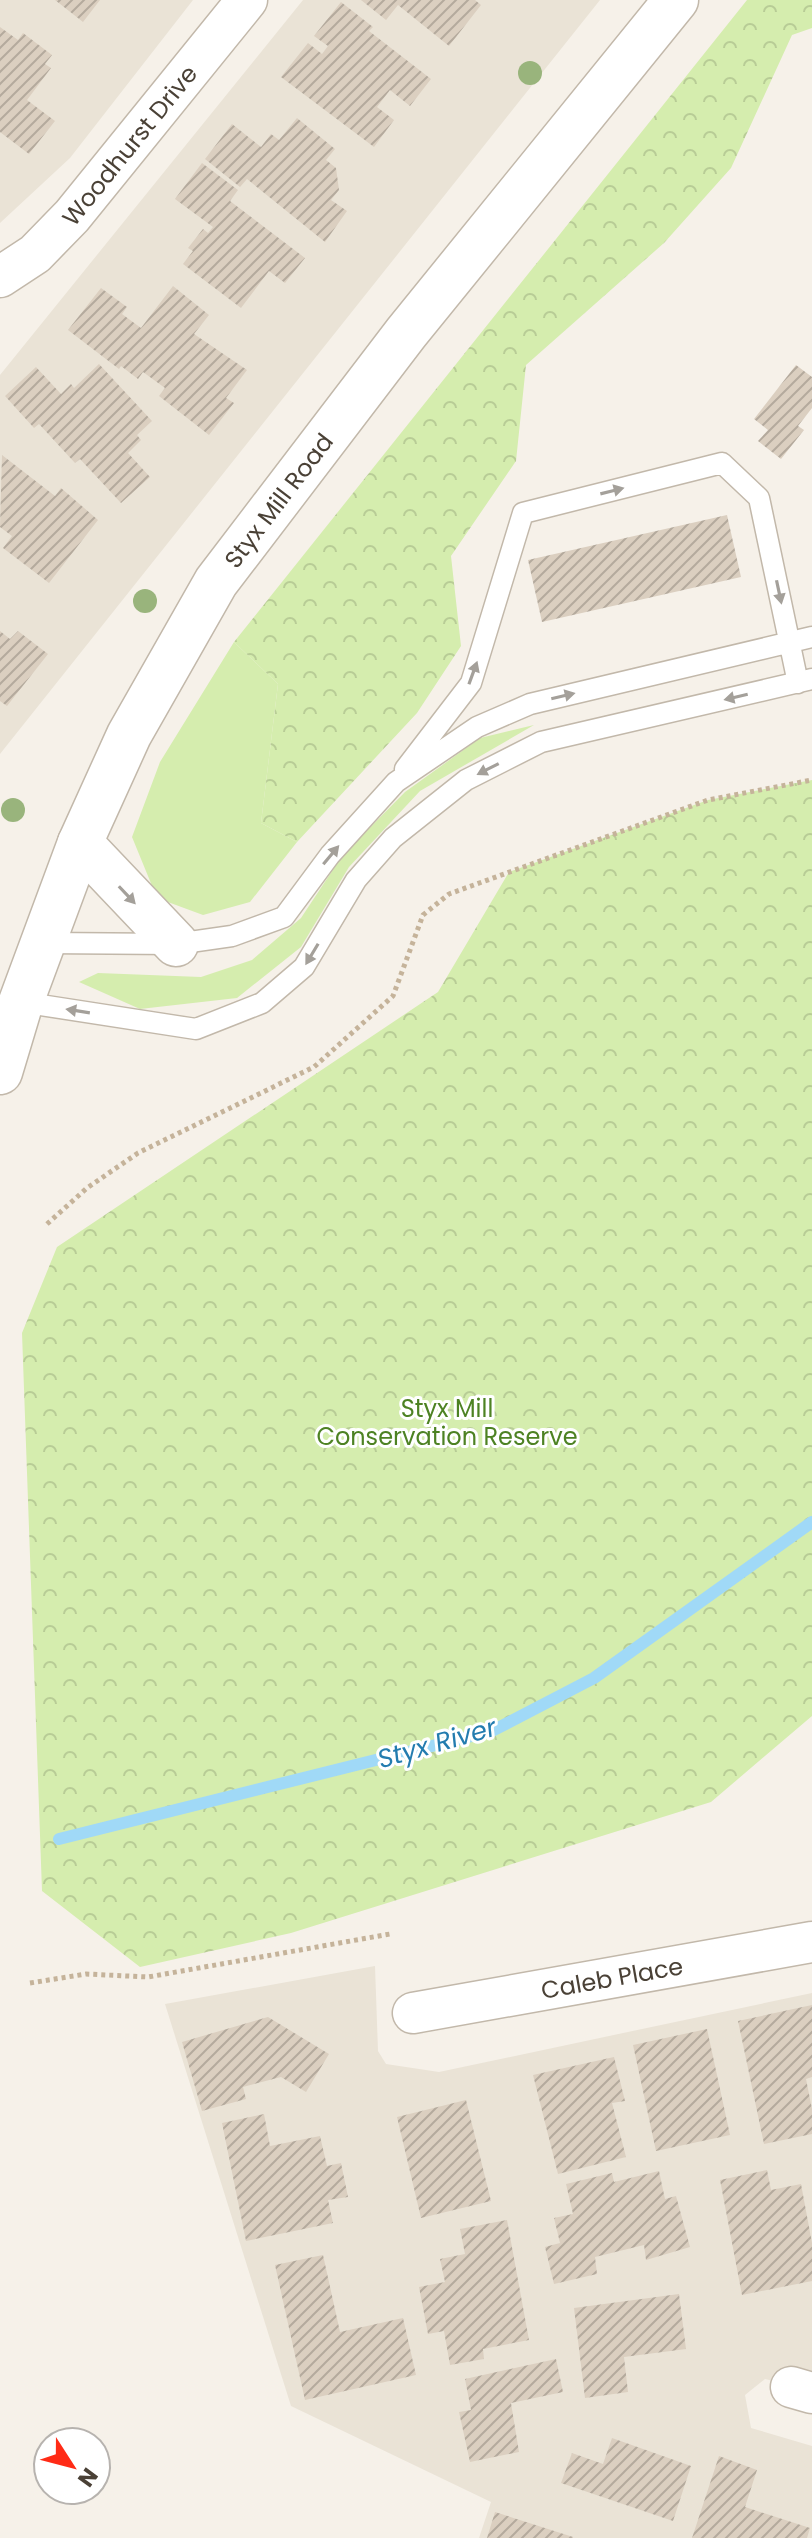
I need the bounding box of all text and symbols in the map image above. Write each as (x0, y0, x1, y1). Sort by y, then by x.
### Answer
street label: Woodhurst Drive (54, 58, 204, 233)
street label: Styx Mill Road (216, 426, 340, 575)
one-way arrow (600, 484, 625, 496)
one-way arrow (773, 580, 786, 605)
one-way arrow (467, 661, 480, 685)
one-way arrow (551, 689, 576, 702)
one-way arrow (723, 691, 748, 704)
one-way arrow (476, 762, 499, 776)
one-way arrow (322, 845, 338, 865)
one-way arrow (118, 885, 136, 904)
one-way arrow (305, 943, 319, 965)
one-way arrow (65, 1004, 90, 1016)
park label: Styx Mill Conservation Reserve (316, 1392, 578, 1453)
water label: Styx River (373, 1709, 502, 1777)
street label: Caleb Place (538, 1949, 686, 2006)
north arrow (32, 2426, 112, 2506)
text: N (70, 2462, 105, 2493)

